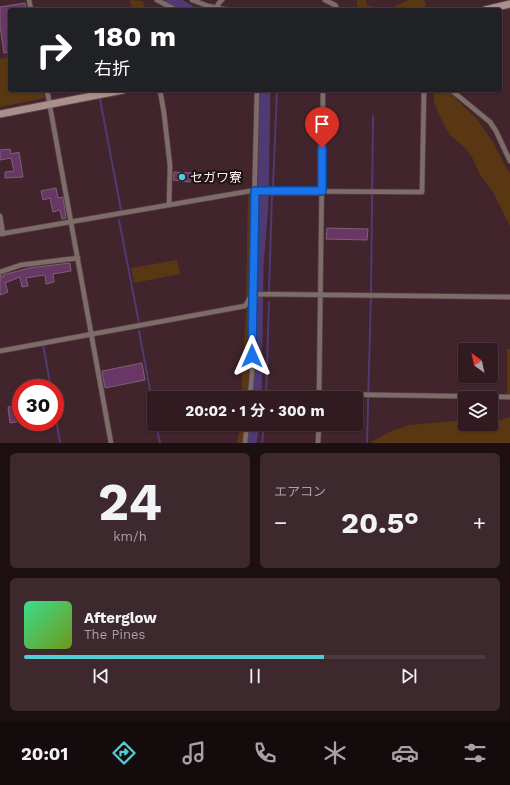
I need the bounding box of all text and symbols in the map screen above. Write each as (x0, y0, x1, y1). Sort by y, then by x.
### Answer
text: 180 m (94, 20, 176, 53)
icon: right (28, 24, 80, 76)
text: 右折 (94, 58, 130, 79)
pin (305, 107, 339, 148)
icon: arrive (311, 113, 333, 135)
place label: セガワ寮 (190, 170, 242, 185)
marker: セガワ寮 (177, 172, 187, 182)
position arrow (231, 335, 273, 377)
north arrow (458, 343, 498, 383)
map controls (458, 343, 498, 431)
speed limit sign: 30 (12, 379, 64, 431)
button: layers (458, 391, 498, 431)
text: 20:02 · 1 分 · 300 m (185, 402, 325, 420)
text: 24 (98, 472, 162, 533)
text: エアコン (274, 484, 326, 499)
text: 20.5° (341, 505, 419, 540)
text: − (274, 510, 287, 535)
text: + (473, 510, 486, 535)
text: km/h (113, 529, 147, 544)
text: Afterglow (84, 609, 157, 627)
text: The Pines (84, 627, 145, 642)
icon: previous (90, 665, 112, 687)
icon: pause (244, 665, 266, 687)
icon: next (398, 665, 420, 687)
icon: directions (110, 739, 138, 767)
icon: music (180, 739, 208, 767)
icon: phone (251, 739, 279, 767)
icon: climate (321, 739, 349, 767)
icon: car (391, 739, 419, 767)
icon: filters (461, 739, 489, 767)
text: 20:01 (21, 743, 68, 764)

